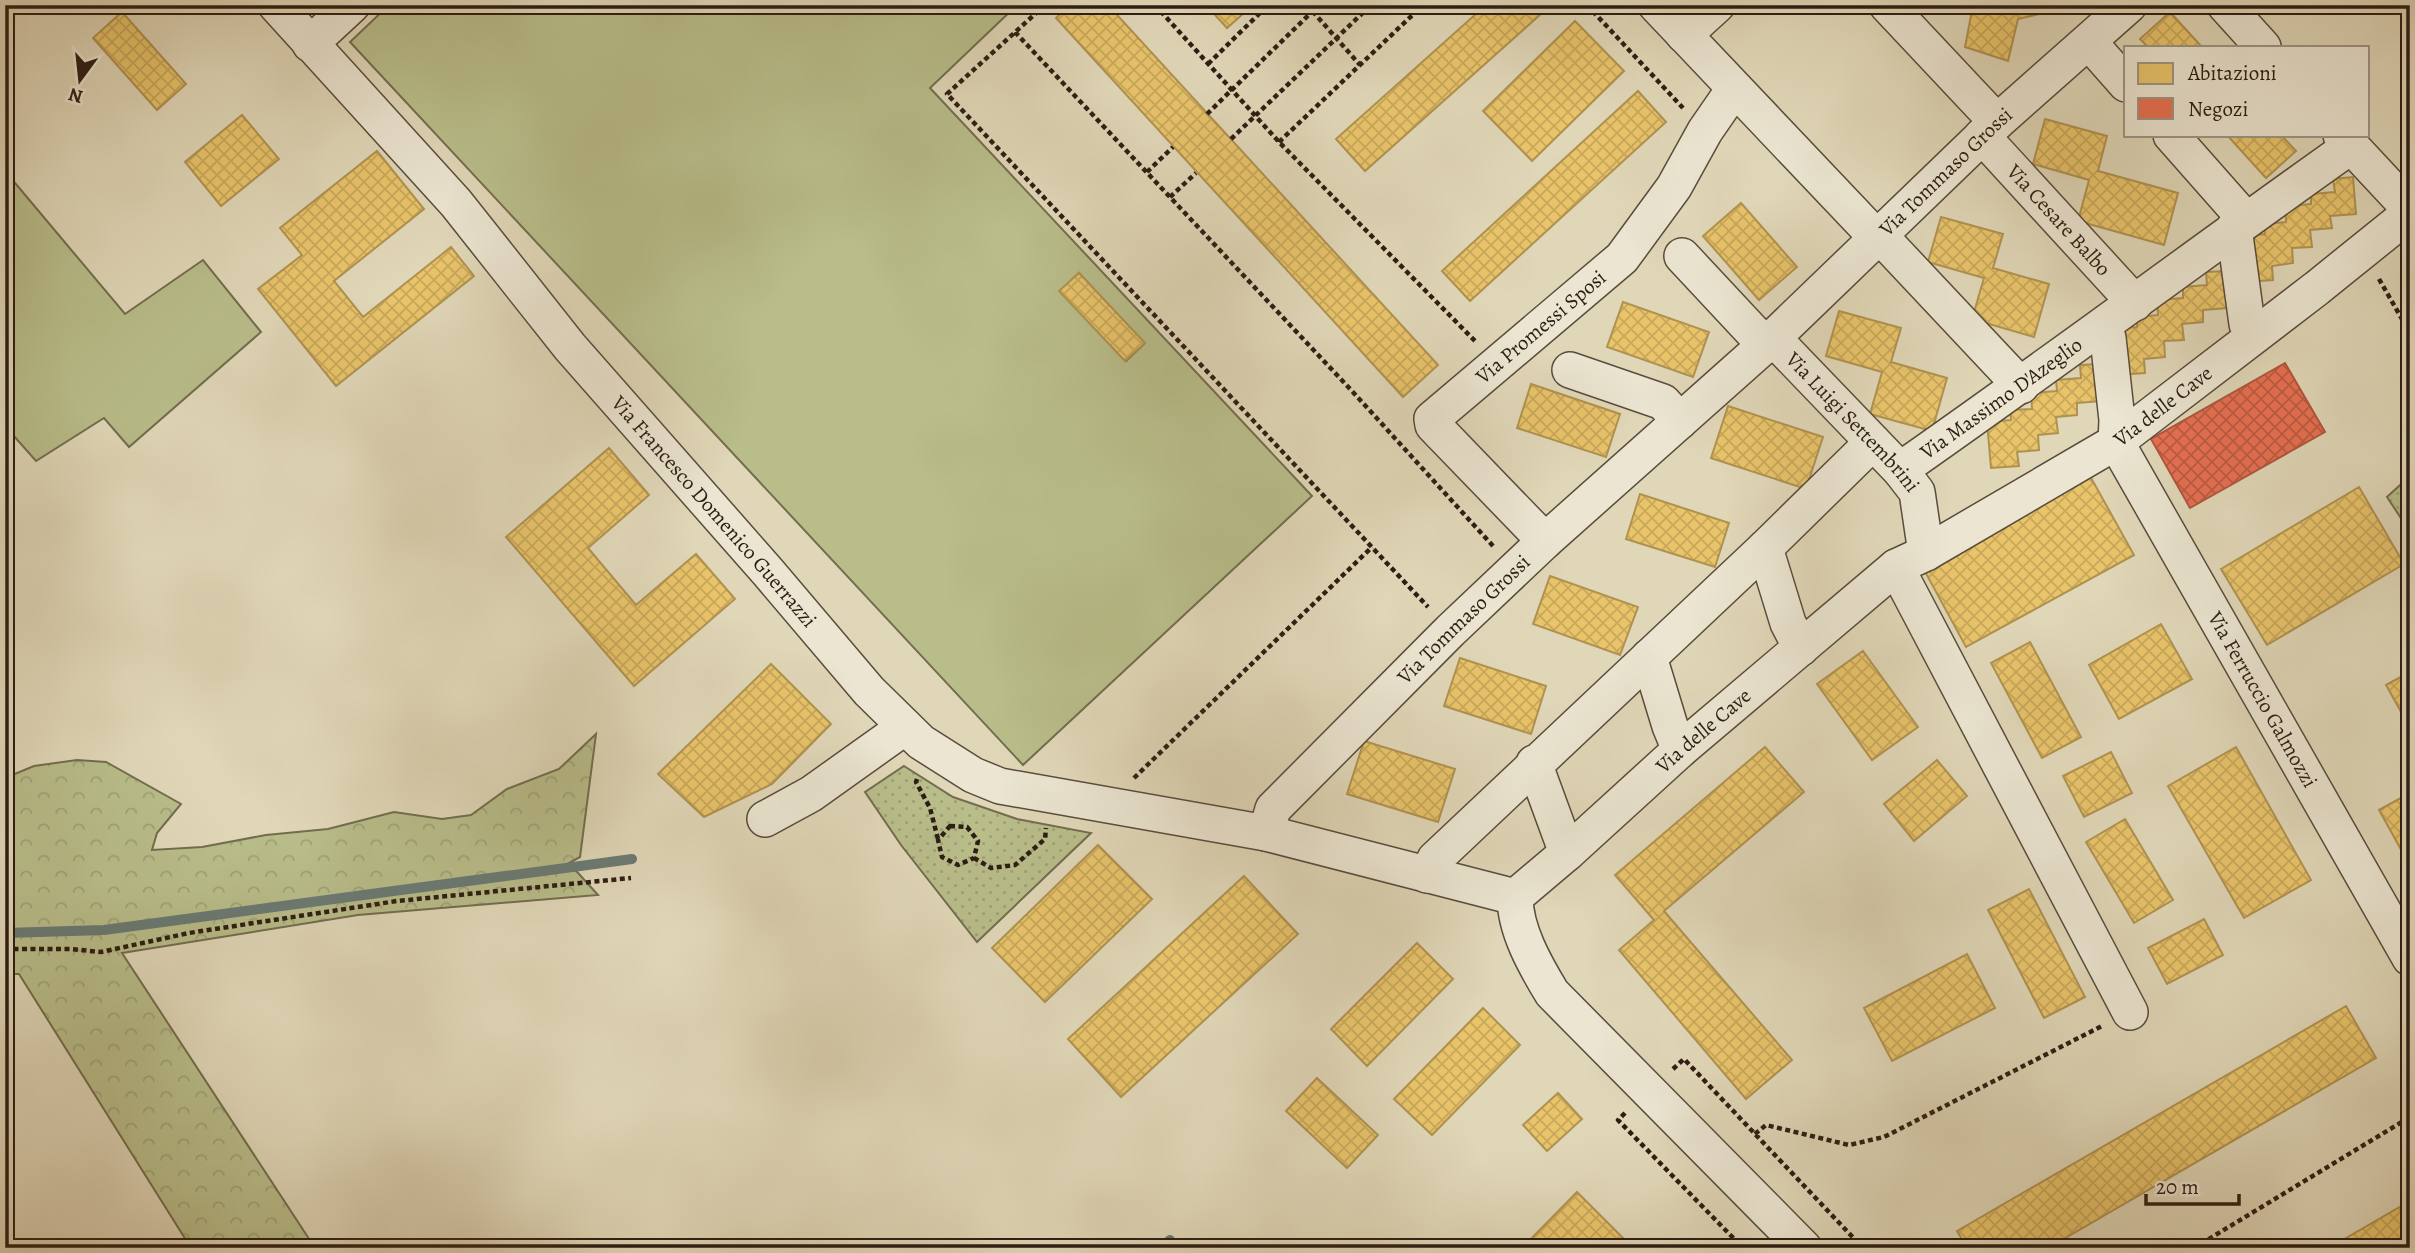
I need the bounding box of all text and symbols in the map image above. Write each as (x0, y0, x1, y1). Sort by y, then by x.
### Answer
north arrow (46, 46, 116, 116)
legend (2124, 46, 2370, 136)
text: Abitazioni (2187, 59, 2277, 87)
text: N (66, 81, 86, 110)
text: Negozi (2188, 95, 2249, 123)
street label: Via Tommaso Grossi (1872, 101, 2018, 243)
street label: Via Cesare Balbo (2000, 157, 2117, 282)
street label: Via Promessi Sposi (1469, 263, 1612, 391)
street label: Via Massimo D'Azeglio (1914, 331, 2088, 466)
street label: Via Luigi Settembrini (1779, 345, 1926, 498)
street label: Via delle Cave (2107, 359, 2218, 453)
street label: Via Francesco Domenico Guerrazzi (604, 389, 823, 633)
street label: Via Tommaso Grossi (1390, 548, 1536, 691)
street label: Via Ferruccio Galmozzi (2201, 605, 2324, 793)
street label: Via delle Cave (1649, 682, 1757, 780)
scale bar (2146, 1162, 2238, 1206)
text: 20 m (2156, 1173, 2199, 1201)

